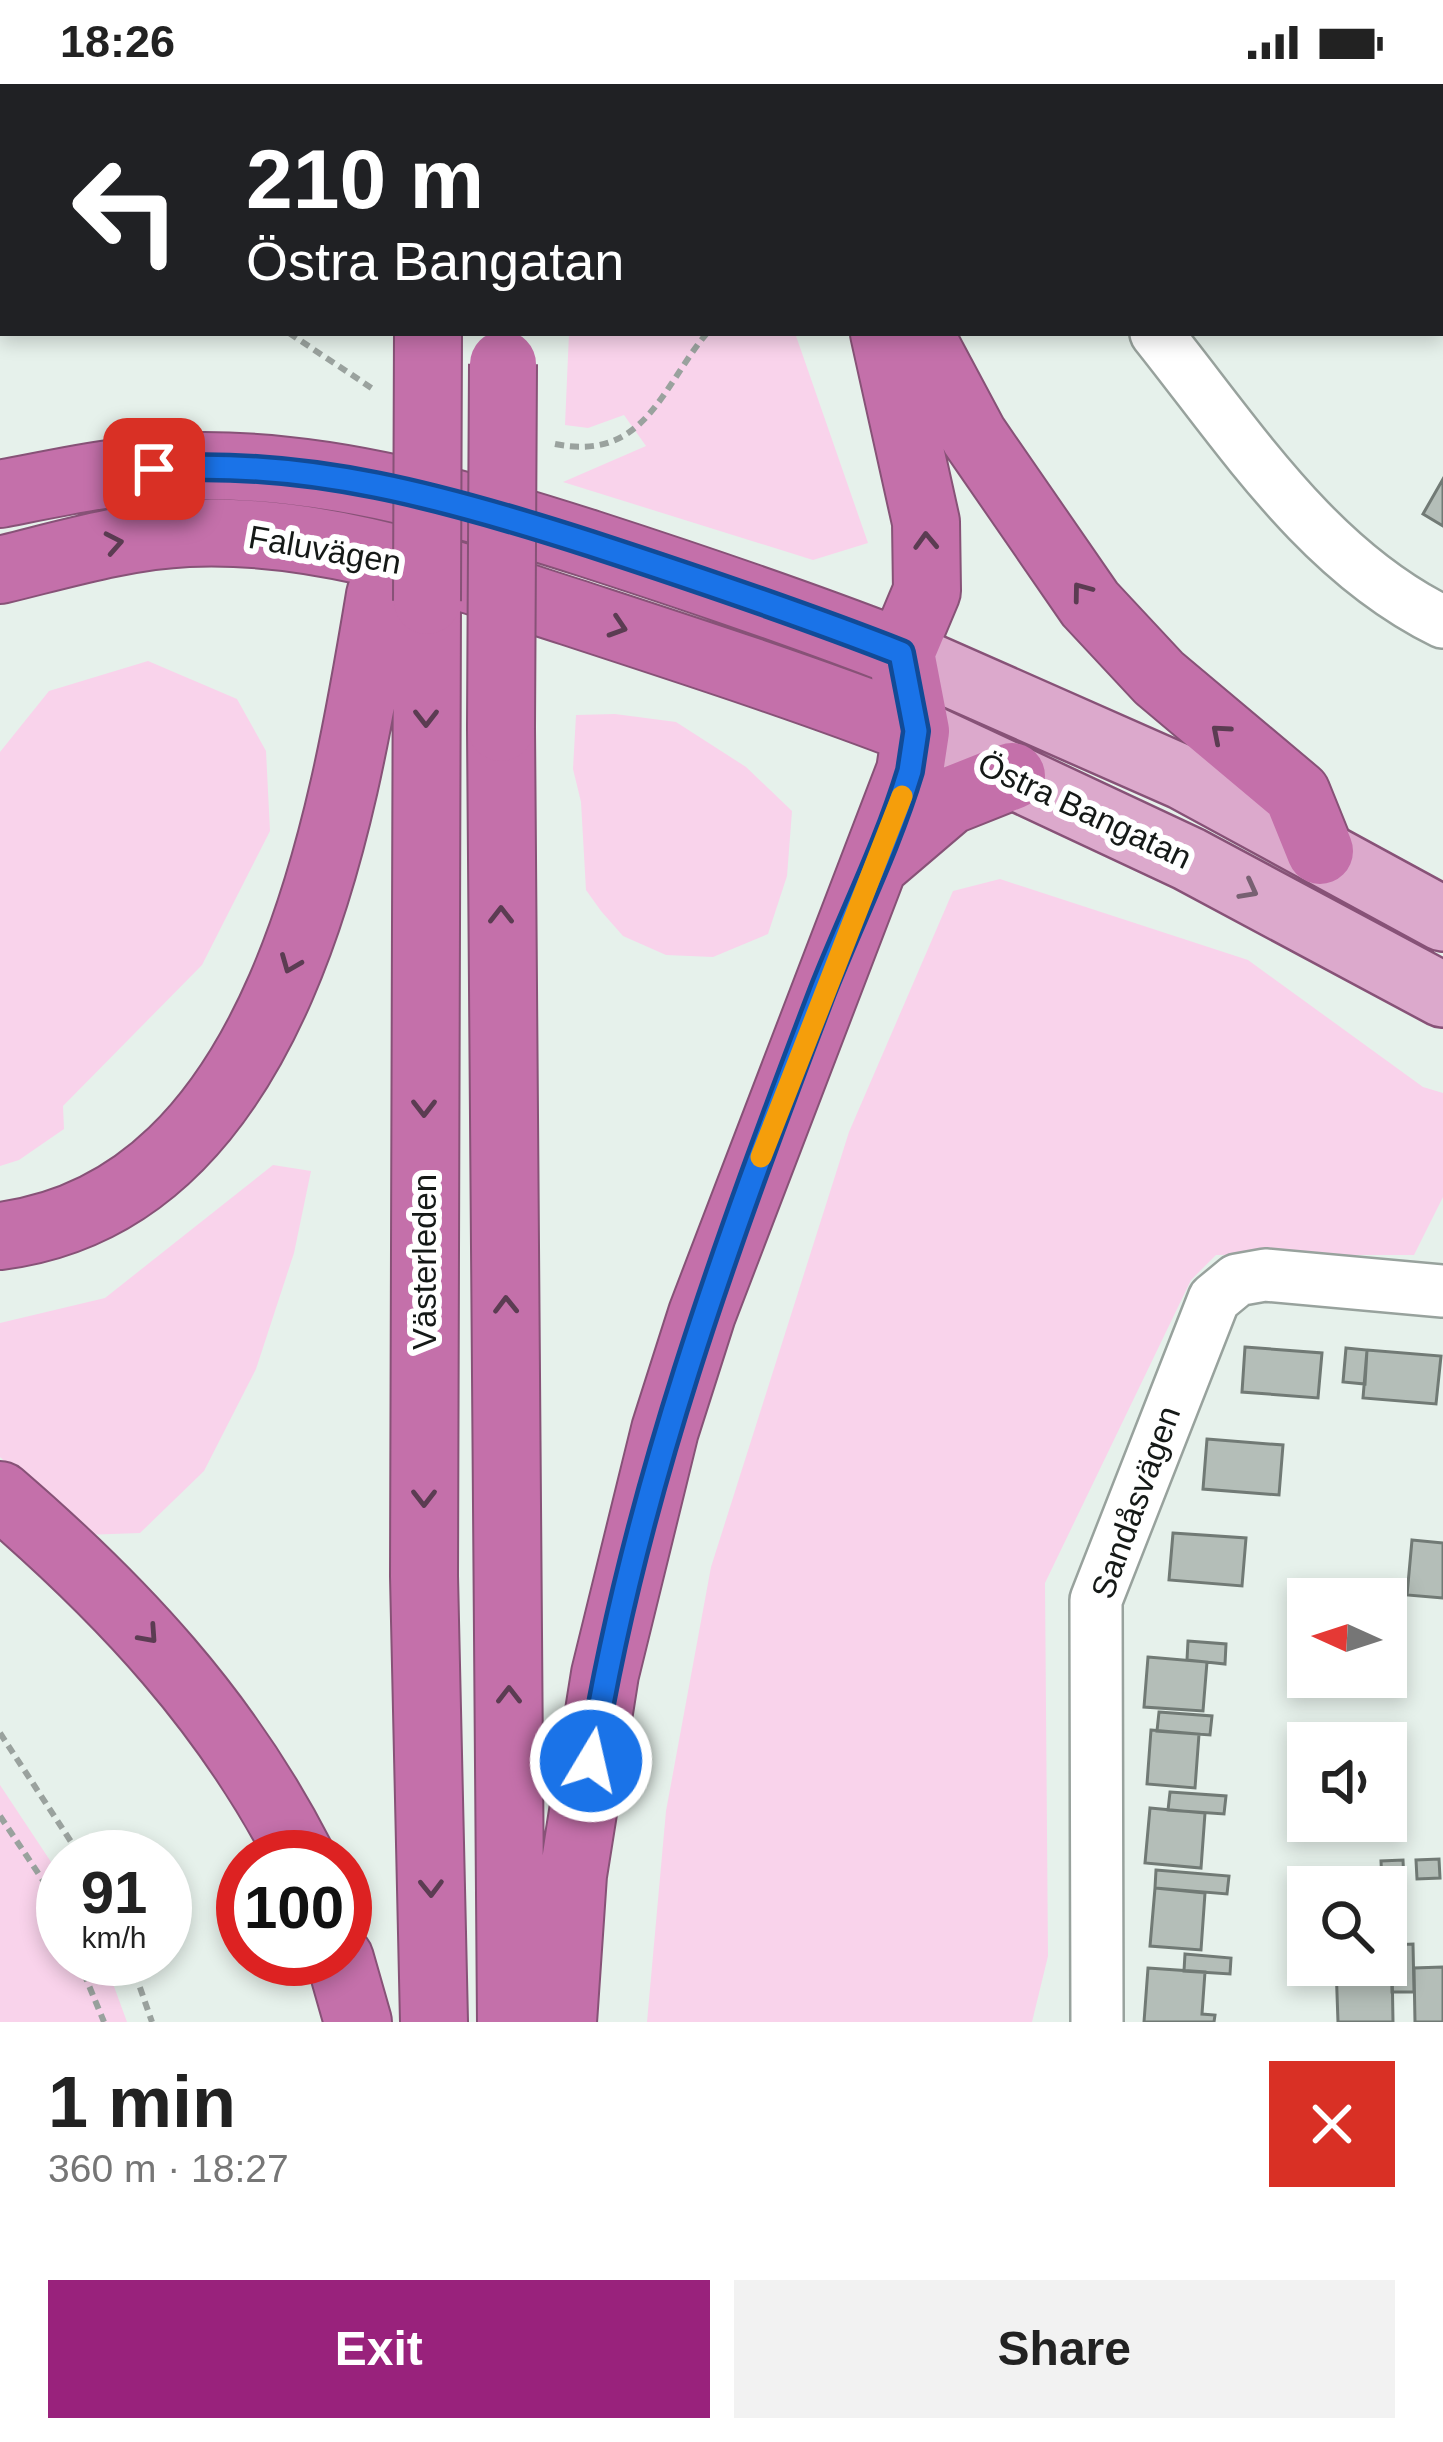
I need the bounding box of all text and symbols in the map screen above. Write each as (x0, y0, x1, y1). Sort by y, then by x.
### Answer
text: 18:26 (60, 16, 175, 67)
icon: left (48, 132, 204, 288)
text: 210 m (246, 132, 484, 226)
text: Östra Bangatan (246, 231, 624, 291)
pin (103, 418, 205, 520)
icon: arrive (121, 436, 187, 502)
street label: Faluvägen (246, 518, 404, 581)
one-way arrow (103, 531, 123, 557)
one-way arrow (913, 531, 939, 550)
one-way arrow (1074, 583, 1095, 605)
one-way arrow (607, 613, 628, 638)
one-way arrow (413, 710, 439, 728)
one-way arrow (1212, 726, 1234, 747)
street label: Östra Bangatan (972, 745, 1197, 876)
one-way arrow (1237, 876, 1258, 899)
one-way arrow (489, 905, 515, 924)
one-way arrow (280, 952, 304, 973)
one-way arrow (411, 1100, 437, 1118)
street label: Västerleden (406, 1174, 443, 1350)
one-way arrow (493, 1295, 519, 1313)
street label: Sandåsvägen (1084, 1401, 1187, 1603)
one-way arrow (411, 1490, 437, 1508)
north arrow (1287, 1578, 1407, 1698)
map controls (1287, 1578, 1407, 1986)
one-way arrow (135, 1622, 157, 1643)
one-way arrow (496, 1685, 522, 1704)
position arrow (528, 1698, 654, 1824)
button: sound (1287, 1722, 1407, 1842)
speed limit sign: 100 (216, 1830, 372, 1986)
text: 91 (81, 1859, 147, 1926)
button: search (1287, 1866, 1407, 1986)
one-way arrow (417, 1879, 443, 1898)
text: km/h (81, 1921, 147, 1954)
button: close (1269, 2061, 1395, 2187)
text: 1 min (48, 2062, 236, 2142)
text: 360 m · 18:27 (48, 2147, 289, 2190)
button: Exit (48, 2280, 710, 2418)
button: Share (734, 2280, 1395, 2418)

